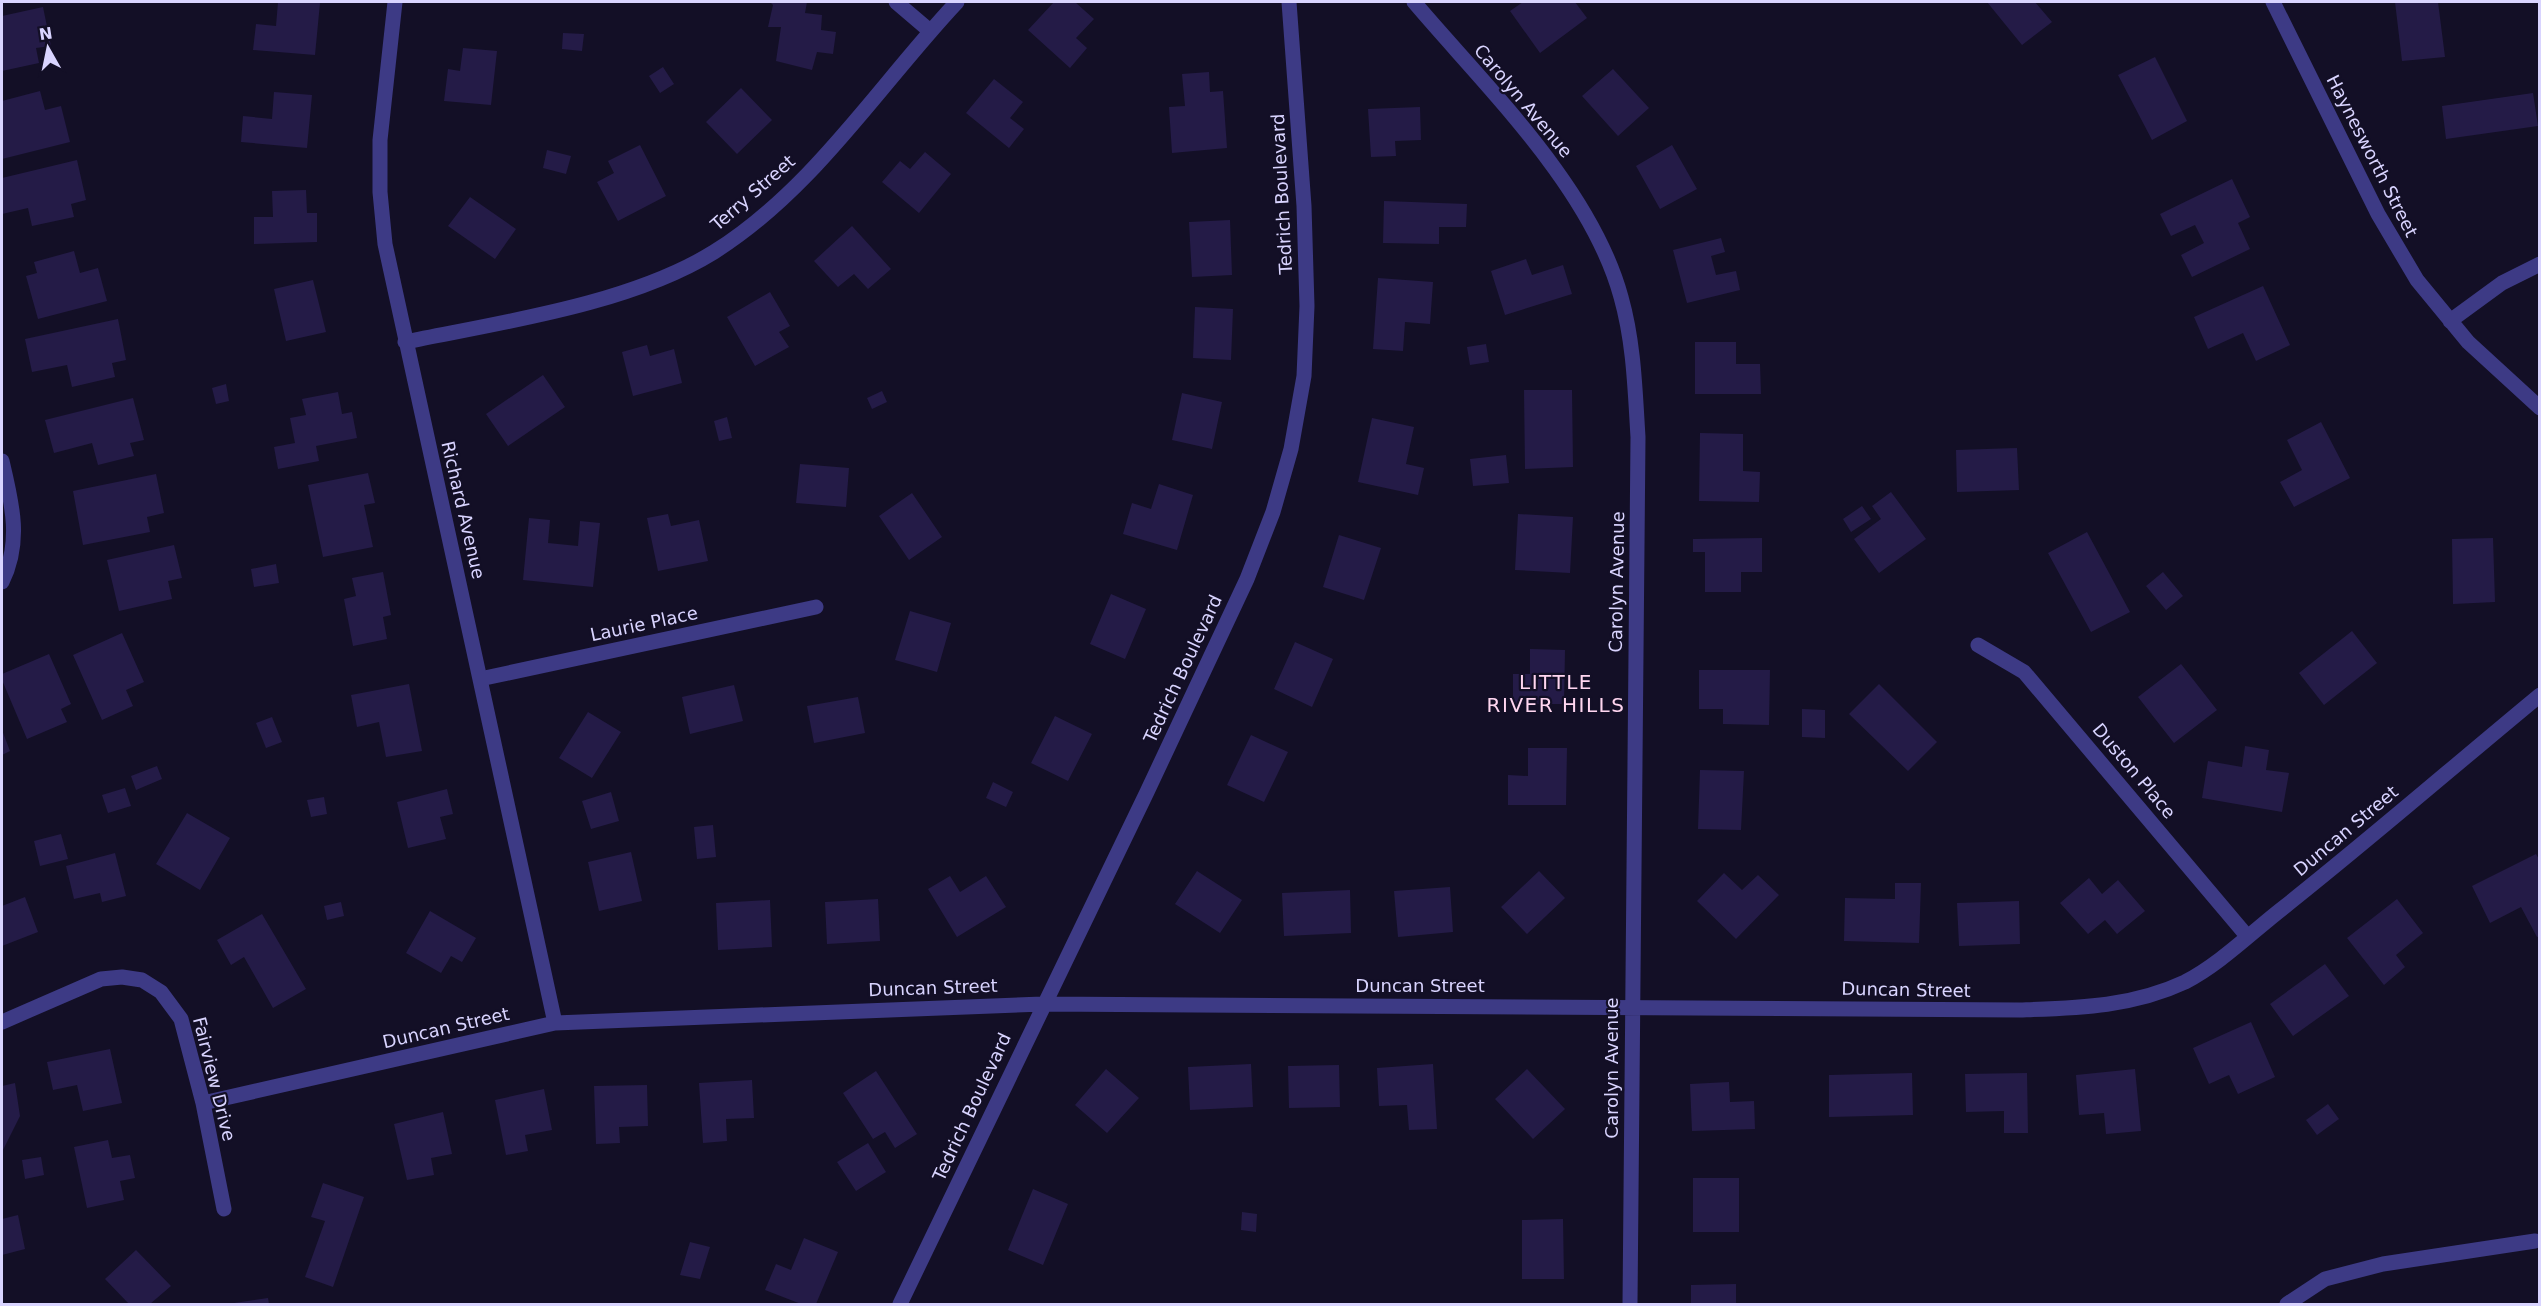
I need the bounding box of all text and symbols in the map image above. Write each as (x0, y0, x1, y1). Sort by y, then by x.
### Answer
north arrow (18, 18, 78, 78)
text: N (38, 23, 54, 44)
street label: Carolyn Avenue (1470, 40, 1577, 162)
street label: Haynesworth Street (2322, 71, 2422, 240)
street label: Tedrich Boulevard (1267, 113, 1296, 276)
street label: Terry Street (706, 150, 799, 236)
street label: Richard Avenue (437, 439, 490, 581)
street label: Carolyn Avenue (1605, 511, 1628, 653)
street label: Tedrich Boulevard (1139, 591, 1226, 747)
street label: Laurie Place (588, 602, 700, 645)
district label: LITTLE RIVER HILLS (1487, 670, 1625, 717)
street label: Duston Place (2089, 719, 2180, 823)
street label: Duncan Street (2289, 781, 2402, 880)
street label: Duncan Street (868, 975, 998, 1000)
street label: Duncan Street (1355, 975, 1485, 996)
street label: Duncan Street (1841, 978, 1971, 1001)
street label: Carolyn Avenue (1601, 997, 1622, 1139)
street label: Duncan Street (380, 1003, 511, 1052)
street label: Fairview Drive (189, 1015, 240, 1143)
street label: Tedrich Boulevard (928, 1029, 1015, 1185)

